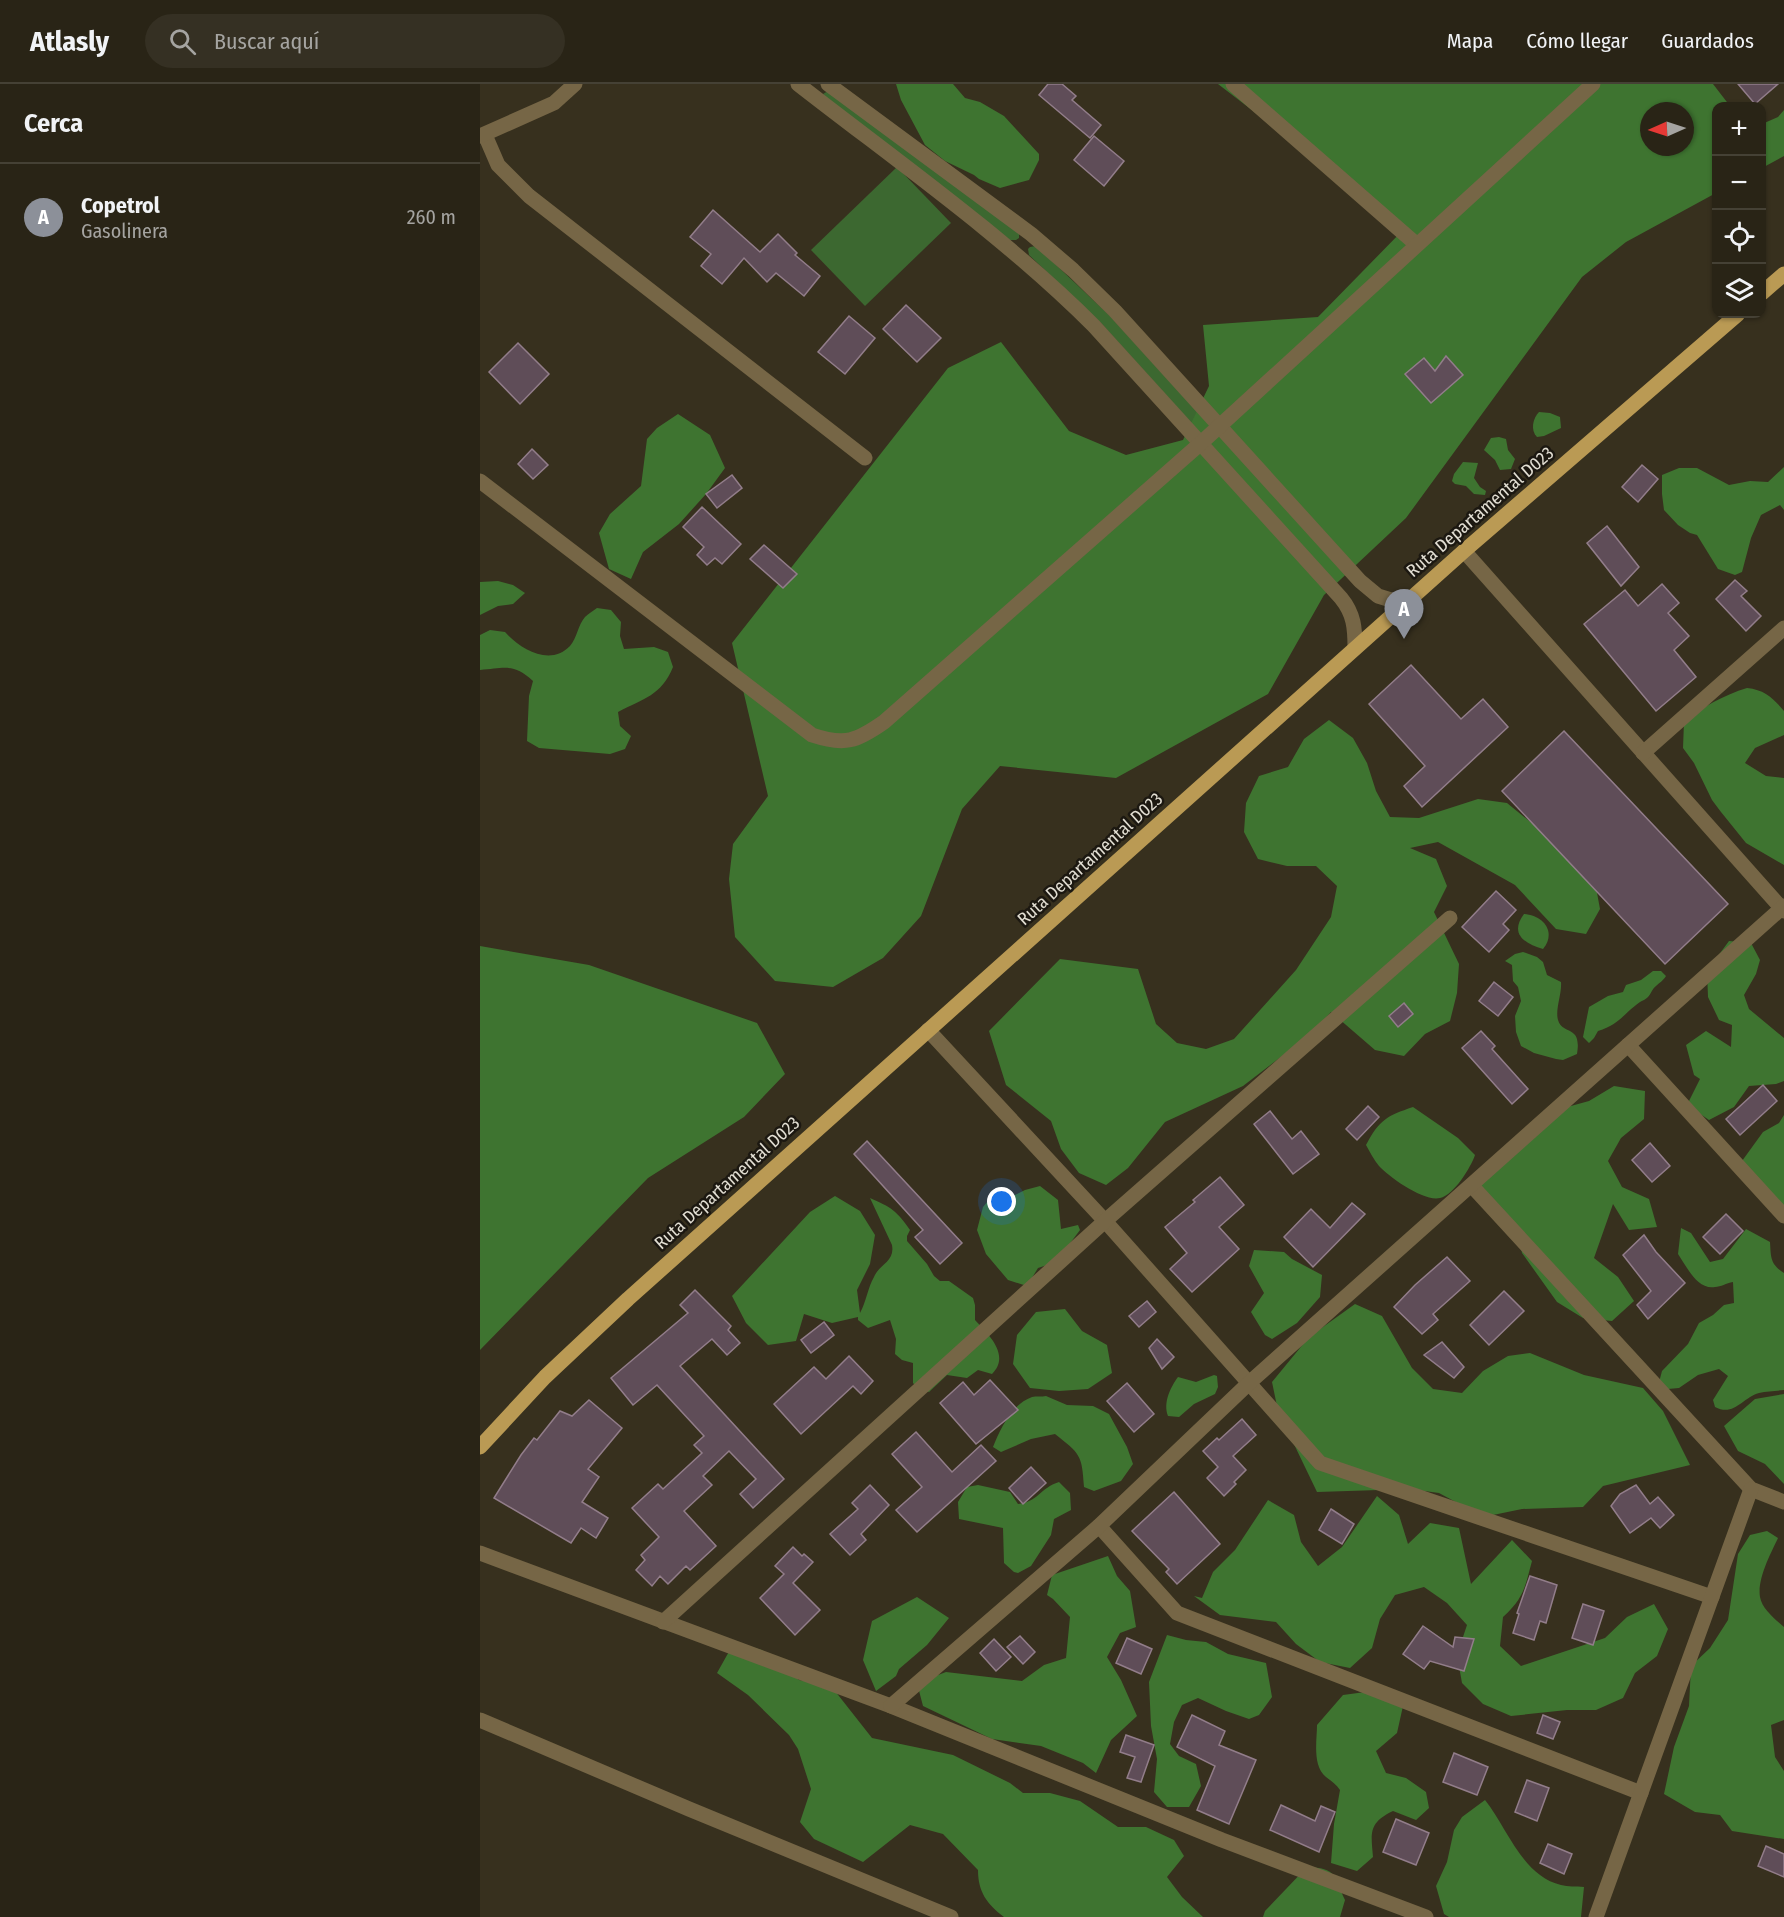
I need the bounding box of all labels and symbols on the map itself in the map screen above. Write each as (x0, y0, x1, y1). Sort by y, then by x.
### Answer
north arrow (1640, 102, 1694, 156)
street label: Ruta Departamental D023 (1402, 442, 1558, 582)
pin: A (1384, 590, 1424, 639)
street label: Ruta Departamental D023 (1013, 788, 1167, 930)
street label: Ruta Departamental D023 (650, 1112, 804, 1254)
your location (987, 1187, 1016, 1216)

